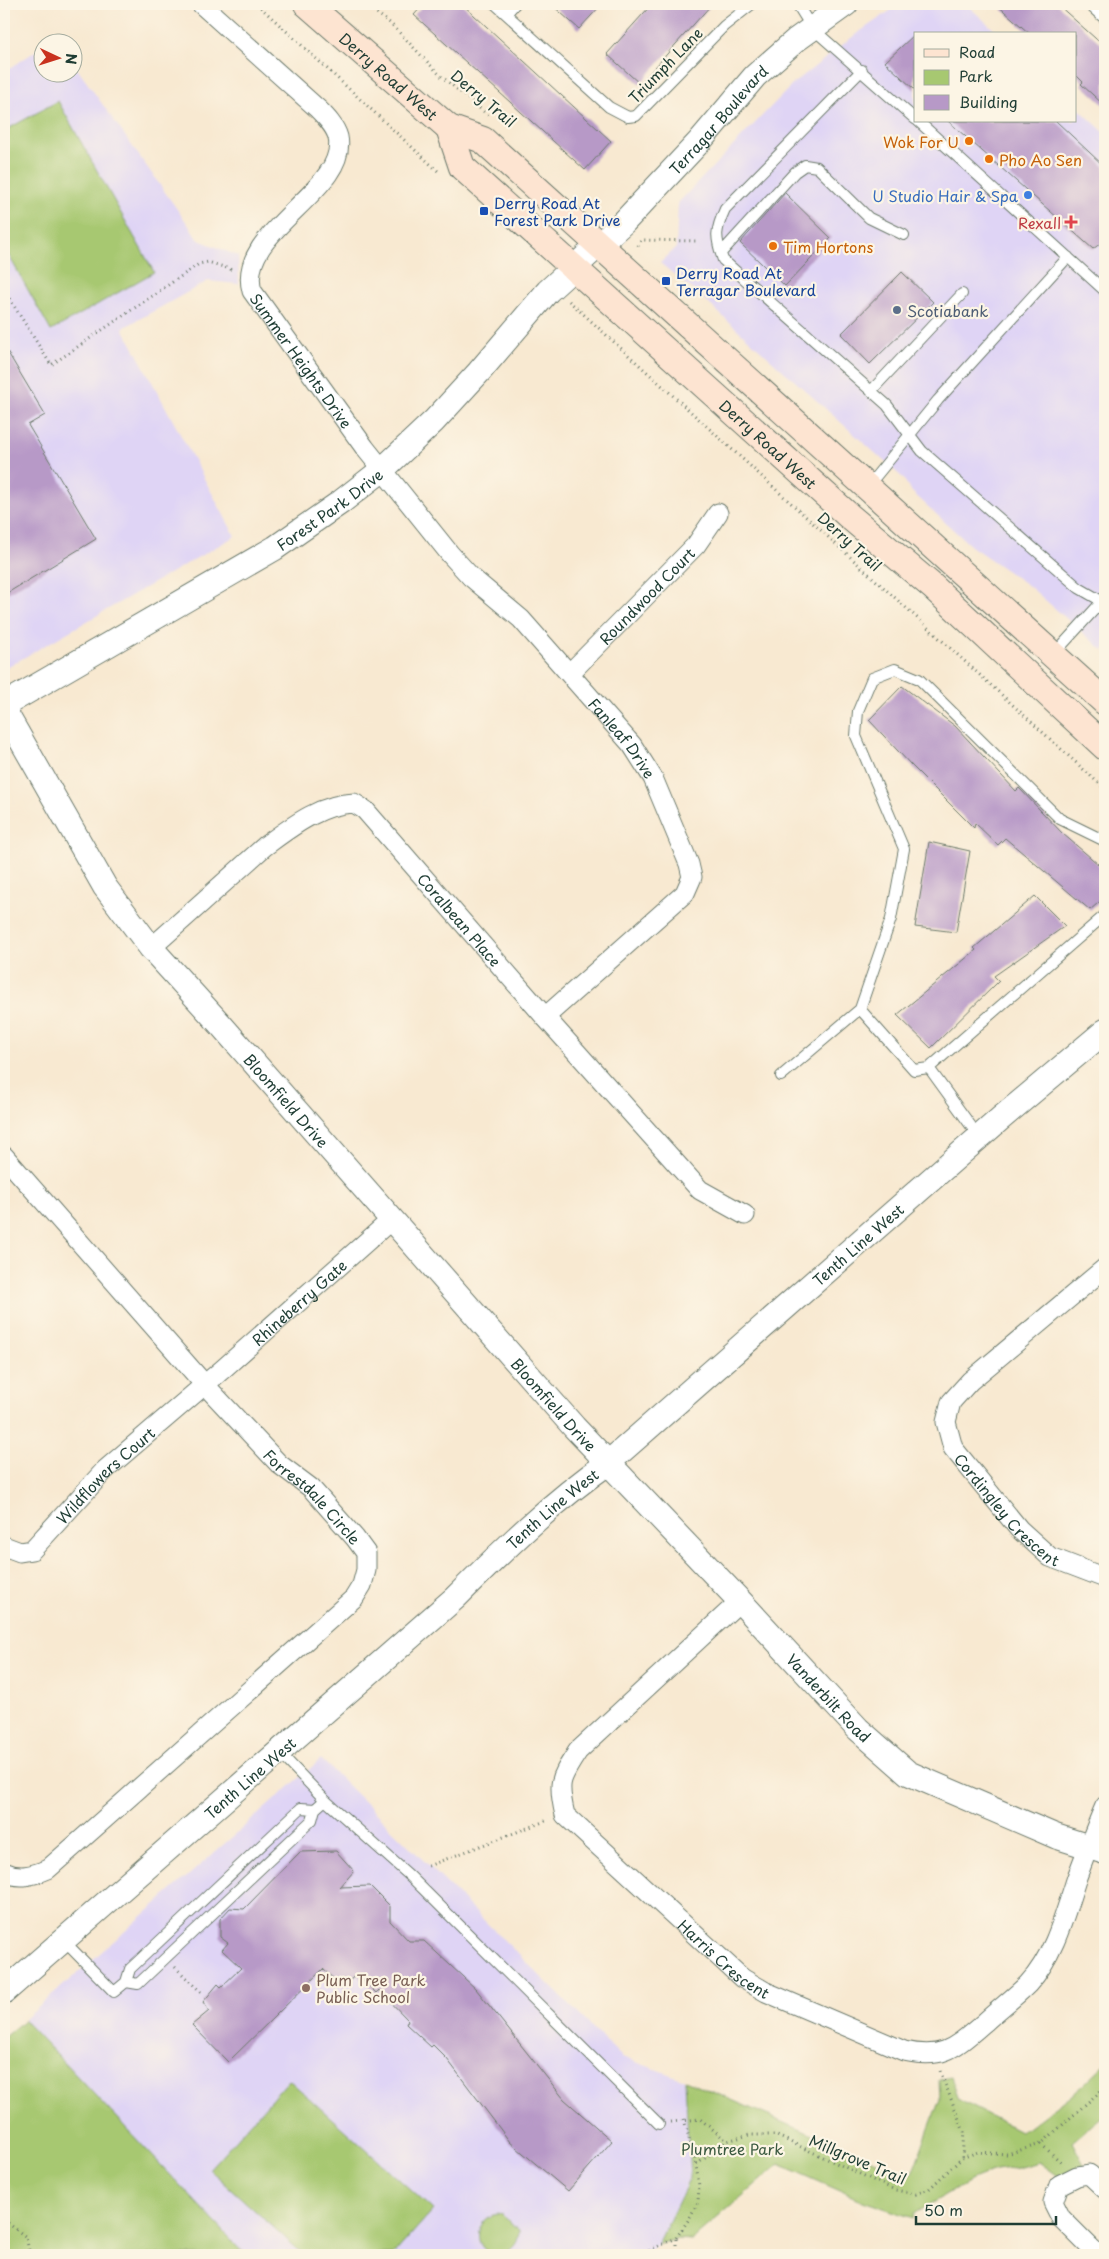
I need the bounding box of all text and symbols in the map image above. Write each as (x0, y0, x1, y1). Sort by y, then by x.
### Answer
street label: Triumph Lane (623, 21, 708, 108)
street label: Derry Road West (335, 26, 443, 125)
north arrow (32, 32, 82, 82)
legend (914, 32, 1076, 122)
text: Road (959, 40, 995, 63)
text: N (61, 53, 82, 65)
street label: Terragar Boulevard (663, 59, 772, 179)
street label: Derry Trail (446, 64, 522, 132)
text: Park (959, 64, 993, 87)
text: Building (959, 90, 1018, 113)
place label: Wok For U (883, 130, 959, 153)
marker: Wok For U (963, 135, 975, 147)
place label: Pho Ao Sen (999, 148, 1082, 171)
marker: Pho Ao Sen (983, 153, 995, 165)
place label: U Studio Hair & Spa (872, 184, 1019, 207)
marker: U Studio Hair & Spa (1022, 189, 1034, 201)
place label: Derry Road At Forest Park Drive (494, 191, 621, 231)
marker: Derry Road At Forest Park Drive (478, 205, 490, 217)
place label: Rexall (1018, 211, 1061, 234)
marker: Rexall (1065, 216, 1077, 228)
place label: Tim Hortons (783, 235, 873, 258)
marker: Tim Hortons (767, 240, 779, 252)
place label: Derry Road At Terragar Boulevard (676, 261, 816, 301)
marker: Derry Road At Terragar Boulevard (660, 275, 672, 287)
street label: Summer Heights Drive (245, 288, 358, 433)
place label: Scotiabank (907, 299, 988, 322)
marker: Scotiabank (891, 304, 903, 316)
street label: Derry Road West (715, 393, 822, 494)
street label: Forest Park Drive (271, 462, 387, 556)
street label: Derry Trail (813, 506, 887, 576)
street label: Roundwood Court (593, 542, 700, 649)
street label: Fanleaf Drive (584, 692, 662, 782)
street label: Coralbean Place (413, 867, 507, 971)
street label: Bloomfield Drive (239, 1048, 335, 1152)
street label: Tenth Line West (807, 1198, 908, 1291)
street label: Rhineberry Gate (246, 1253, 351, 1350)
street label: Bloomfield Drive (506, 1352, 602, 1456)
street label: Wildflowers Court (50, 1421, 159, 1529)
street label: Forrestdale Circle (259, 1443, 367, 1549)
street label: Cordingley Crescent (950, 1447, 1063, 1571)
street label: Tenth Line West (501, 1462, 603, 1554)
street label: Vanderbilt Road (782, 1648, 876, 1747)
street label: Tenth Line West (199, 1731, 300, 1824)
street label: Harris Crescent (673, 1913, 774, 2003)
place label: Plum Tree Park Public School (316, 1968, 426, 2008)
marker: Plum Tree Park Public School (300, 1982, 312, 1994)
street label: Millgrove Trail (806, 2128, 910, 2190)
park label: Plumtree Park (681, 2137, 783, 2160)
scale bar (916, 2194, 1056, 2226)
text: 50 m (924, 2198, 963, 2221)

